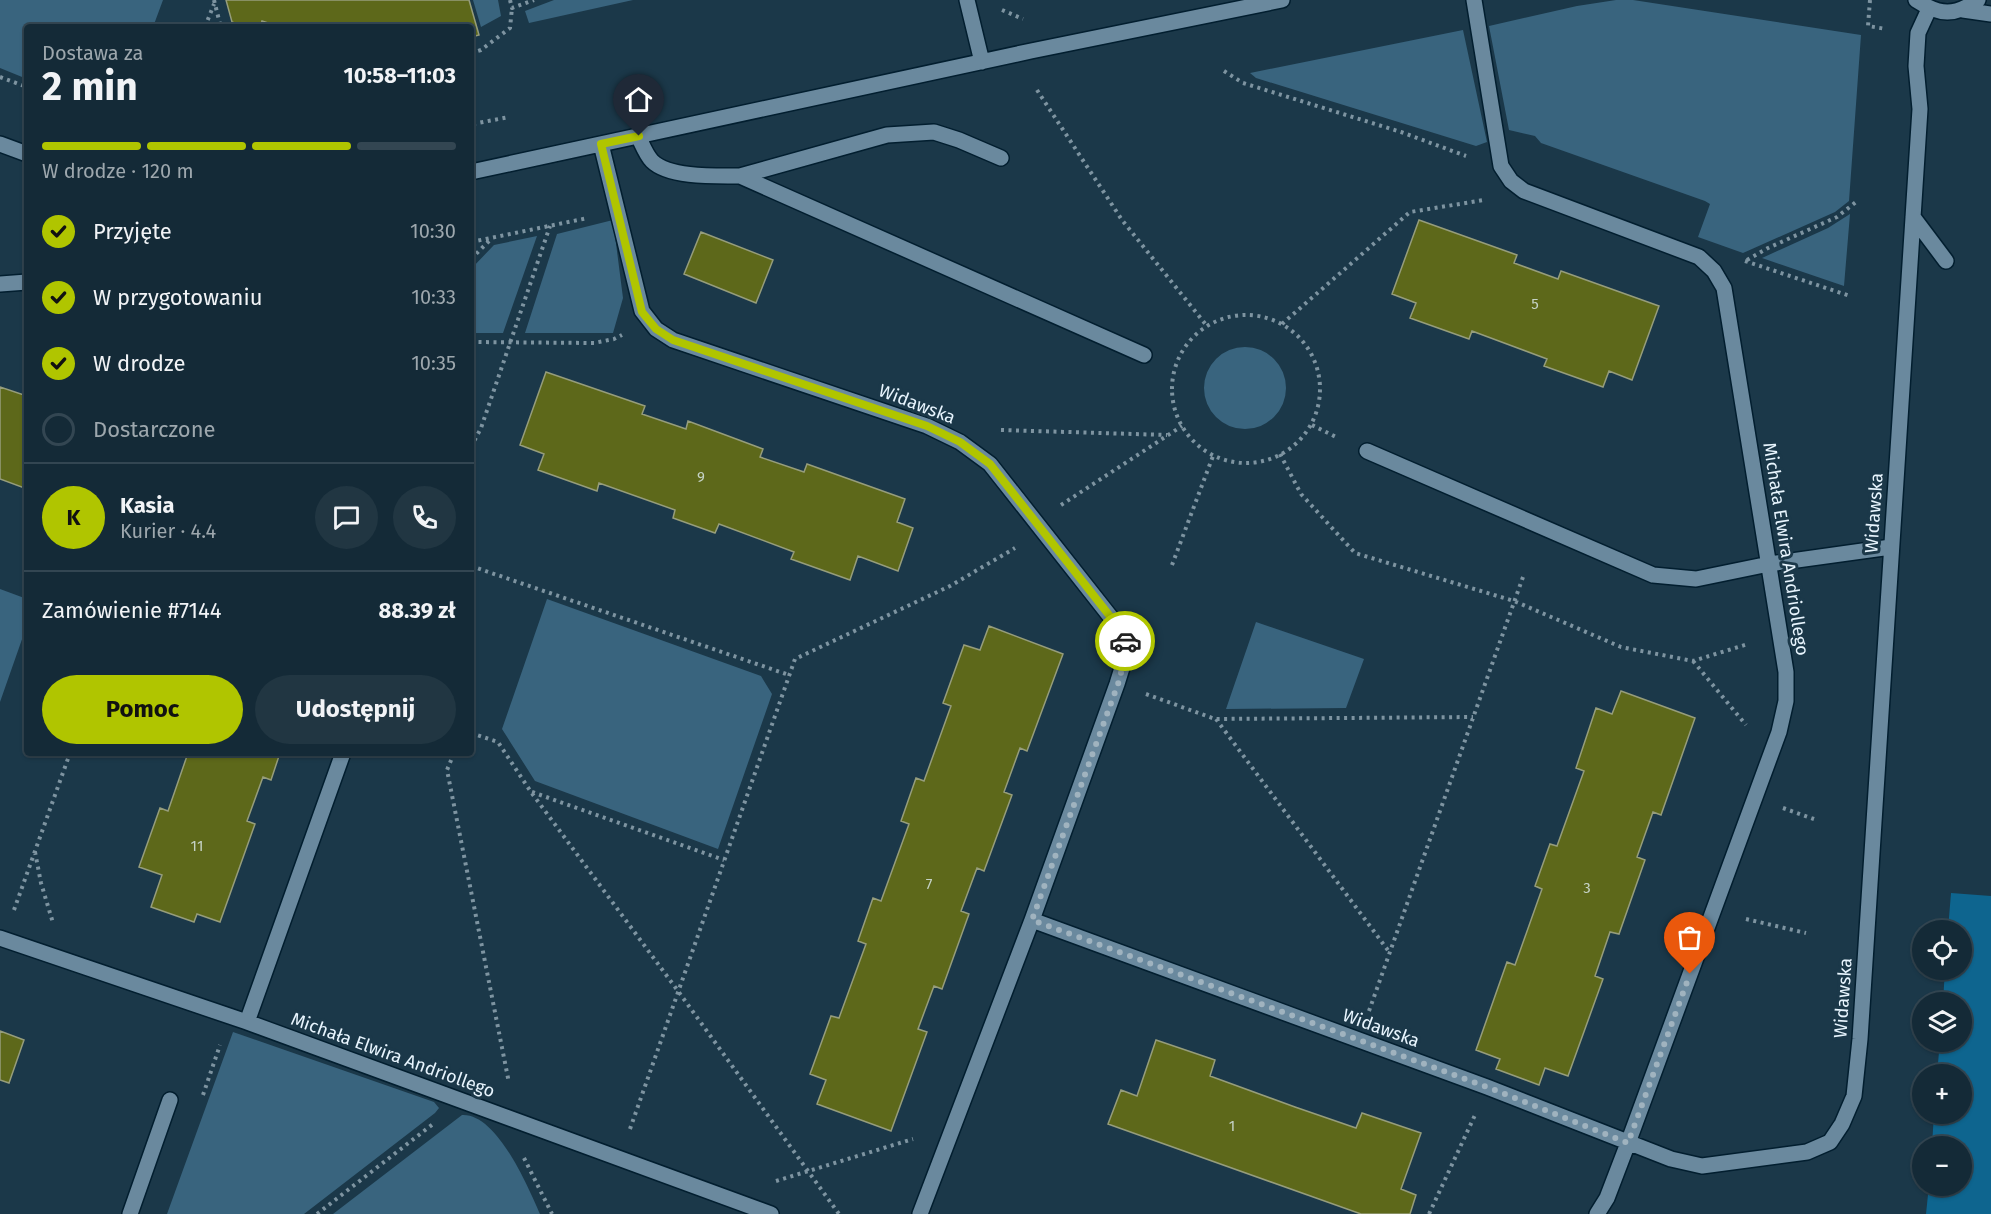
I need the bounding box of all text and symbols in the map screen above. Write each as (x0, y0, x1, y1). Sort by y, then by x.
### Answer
text: Dostawa za (42, 41, 143, 65)
text: 10:58–11:03 (344, 62, 456, 89)
text: 2 min (42, 64, 138, 110)
pin (613, 74, 664, 136)
icon: home (622, 83, 655, 116)
text: W drodze · 120 m (42, 159, 194, 183)
icon: check (42, 215, 75, 248)
text: Przyjęte (93, 218, 172, 245)
text: 10:30 (410, 219, 456, 243)
icon: check (42, 281, 75, 314)
text: W przygotowaniu (93, 284, 263, 311)
text: 10:33 (411, 285, 456, 309)
house number: 5 (1531, 295, 1539, 313)
icon: check (42, 347, 75, 380)
text: W drodze (93, 350, 185, 377)
text: 10:35 (411, 351, 456, 375)
street label: Widawska (875, 379, 959, 429)
text: Dostarczone (93, 416, 216, 443)
street label: Michała Elwira Andriollego (1758, 441, 1814, 657)
house number: 9 (697, 468, 705, 486)
street label: Widawska (1860, 472, 1888, 554)
button: chat (315, 486, 378, 549)
button: phone (393, 486, 456, 549)
text: Kasia (120, 492, 174, 519)
text: K (67, 504, 80, 531)
text: Kurier · 4.4 (120, 519, 216, 543)
text: Zamówienie #7144 (42, 597, 222, 624)
text: 88.39 zł (378, 597, 456, 624)
courier (1095, 611, 1155, 671)
icon: car (1109, 625, 1142, 658)
button: Pomoc (42, 675, 243, 744)
button: Udostępnij (255, 675, 456, 744)
house number: 11 (191, 837, 203, 855)
house number: 7 (926, 875, 933, 893)
house number: 3 (1583, 879, 1591, 897)
pin (1664, 912, 1715, 974)
map controls (1912, 920, 1972, 1196)
button: locate (1912, 920, 1972, 980)
icon: bag (1673, 921, 1706, 954)
street label: Widawska (1829, 957, 1857, 1039)
button: layers (1912, 992, 1972, 1052)
street label: Widawska (1339, 1004, 1423, 1052)
street label: Michała Elwira Andriollego (288, 1008, 498, 1102)
button: + (1912, 1064, 1972, 1124)
house number: 1 (1229, 1117, 1235, 1135)
button: − (1912, 1136, 1972, 1196)

